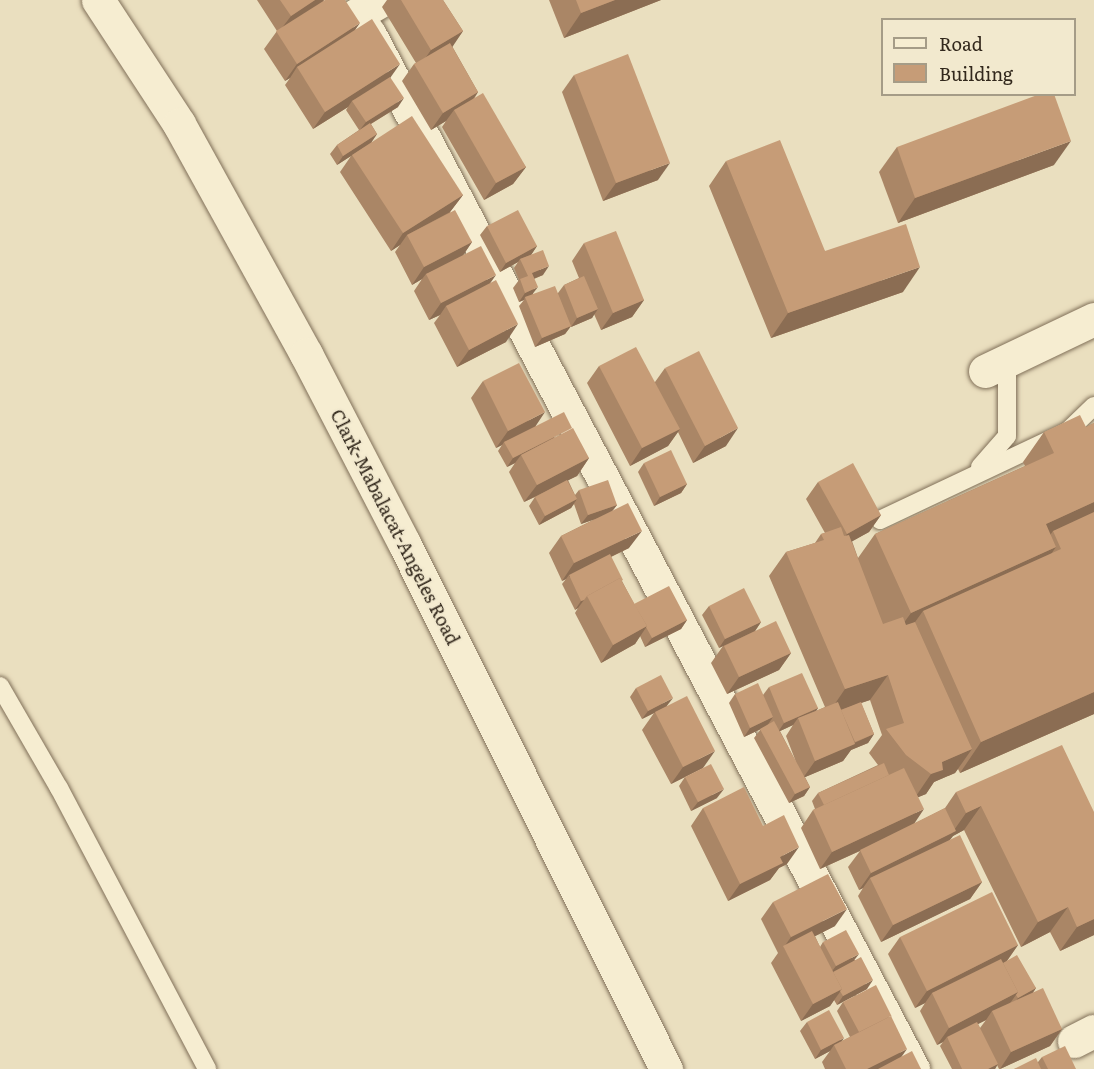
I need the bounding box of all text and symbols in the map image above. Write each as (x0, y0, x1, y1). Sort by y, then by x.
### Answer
legend (881, 18, 1076, 96)
text: Road (939, 30, 983, 57)
text: Building (939, 60, 1013, 87)
street label: Clark-Mabalacat-Angeles Road (326, 406, 464, 648)

